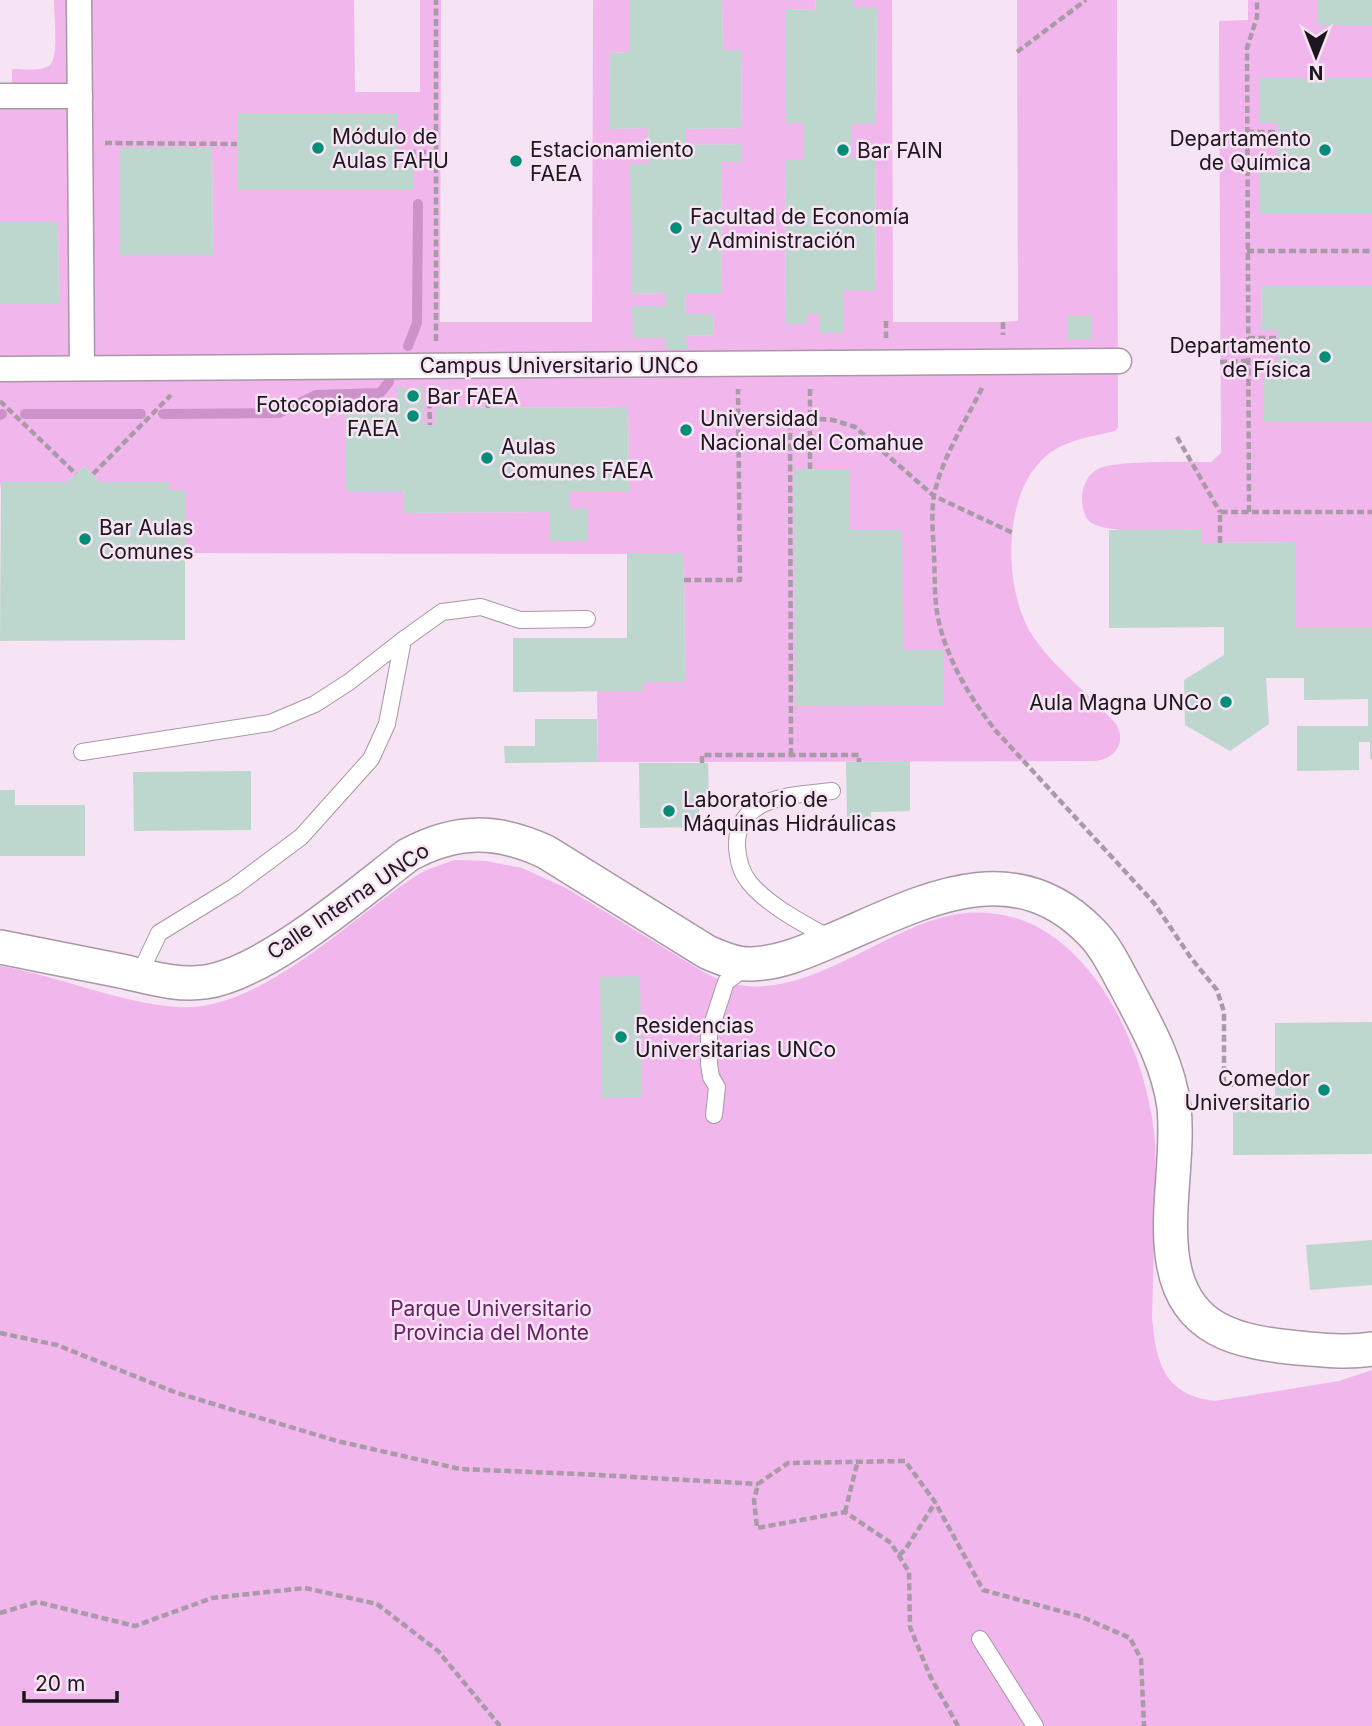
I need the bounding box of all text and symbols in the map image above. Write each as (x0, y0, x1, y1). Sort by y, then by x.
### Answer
north arrow (1281, 21, 1351, 91)
text: N (1309, 61, 1323, 84)
place label: Módulo de Aulas FAHU (332, 124, 449, 173)
place label: Departamento de Química (1169, 126, 1311, 175)
place label: Estacionamiento FAEA (530, 137, 694, 186)
place label: Bar FAIN (857, 138, 943, 163)
marker: Módulo de Aulas FAHU (310, 140, 326, 156)
marker: Bar FAIN (835, 142, 851, 158)
marker: Departamento de Química (1317, 142, 1333, 158)
marker: Estacionamiento FAEA (508, 153, 524, 169)
place label: Facultad de Economía y Administración (690, 204, 910, 253)
marker: Facultad de Economía y Administración (668, 220, 684, 236)
place label: Departamento de Física (1169, 333, 1311, 382)
marker: Departamento de Física (1317, 349, 1333, 365)
street label: Campus Universitario UNCo (420, 353, 698, 378)
place label: Bar FAEA (427, 384, 518, 409)
marker: Bar FAEA (405, 388, 421, 404)
place label: Fotocopiadora FAEA (256, 392, 399, 441)
place label: Universidad Nacional del Comahue (700, 406, 924, 455)
marker: Fotocopiadora FAEA (405, 408, 421, 424)
marker: Universidad Nacional del Comahue (678, 422, 694, 438)
place label: Aulas Comunes FAEA (501, 434, 653, 483)
marker: Aulas Comunes FAEA (479, 450, 495, 466)
place label: Bar Aulas Comunes (99, 515, 193, 564)
marker: Bar Aulas Comunes (77, 531, 93, 547)
place label: Aula Magna UNCo (1029, 690, 1212, 715)
marker: Aula Magna UNCo (1218, 694, 1234, 710)
place label: Laboratorio de Máquinas Hidráulicas (683, 787, 896, 836)
marker: Laboratorio de Máquinas Hidráulicas (661, 803, 677, 819)
street label: Calle Interna UNCo (262, 837, 434, 965)
place label: Residencias Universitarias UNCo (635, 1013, 836, 1062)
marker: Residencias Universitarias UNCo (613, 1029, 629, 1045)
place label: Comedor Universitario (1184, 1066, 1310, 1115)
marker: Comedor Universitario (1316, 1082, 1332, 1098)
park label: Parque Universitario Provincia del Monte (390, 1296, 592, 1345)
scale bar (24, 1660, 117, 1704)
text: 20 m (35, 1671, 85, 1696)

